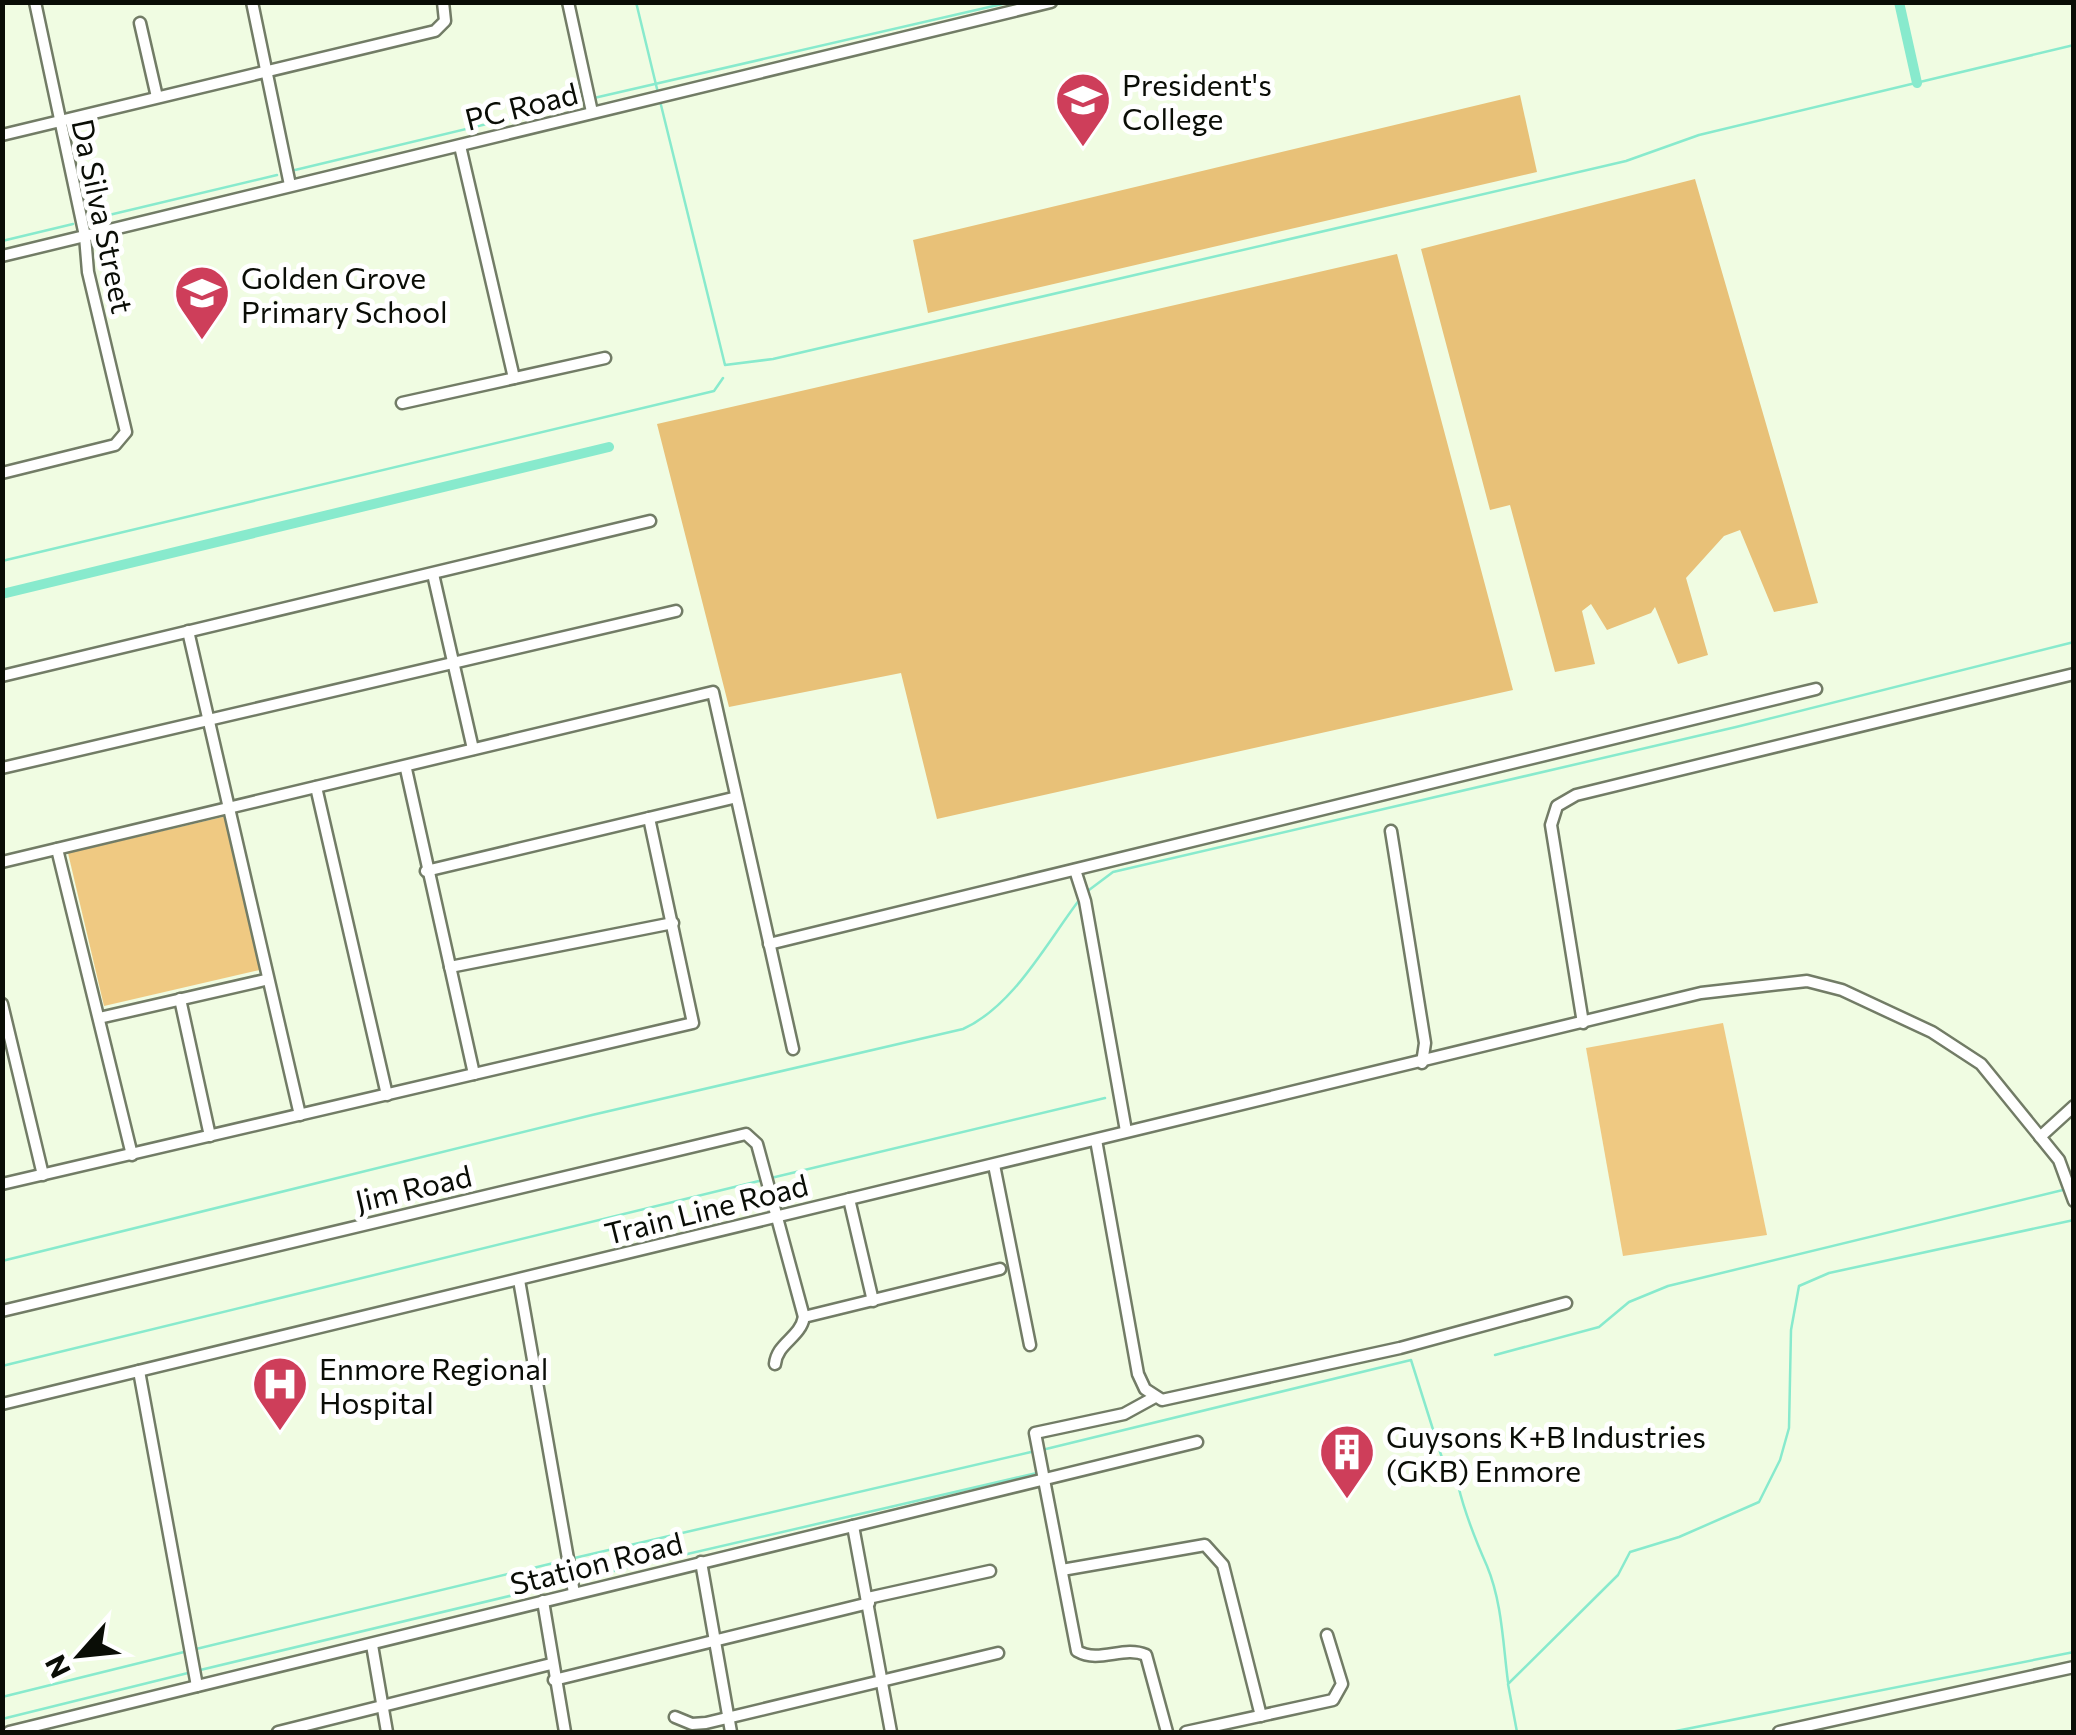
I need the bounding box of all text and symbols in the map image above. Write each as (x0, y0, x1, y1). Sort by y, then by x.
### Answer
place label: President's College (1122, 65, 1272, 136)
school or university icon: President's College (1053, 70, 1113, 149)
street label: PC Road (461, 73, 581, 137)
street label: Da Silva Street (65, 115, 143, 317)
place label: Golden Grove Primary School (241, 258, 448, 329)
school or university icon: Golden Grove Primary School (172, 263, 232, 342)
street label: Jim Road (351, 1156, 475, 1218)
street label: Train Line Road (600, 1165, 812, 1251)
place label: Enmore Regional Hospital (319, 1349, 548, 1420)
hospital icon: Enmore Regional Hospital (250, 1354, 310, 1433)
place label: Guysons K+B Industries (GKB) Enmore (1386, 1417, 1706, 1488)
building icon: Guysons K+B Industries (GKB) Enmore (1317, 1422, 1377, 1501)
street label: Station Road (506, 1523, 686, 1601)
north arrow (30, 1605, 130, 1705)
text: N (37, 1650, 77, 1684)

